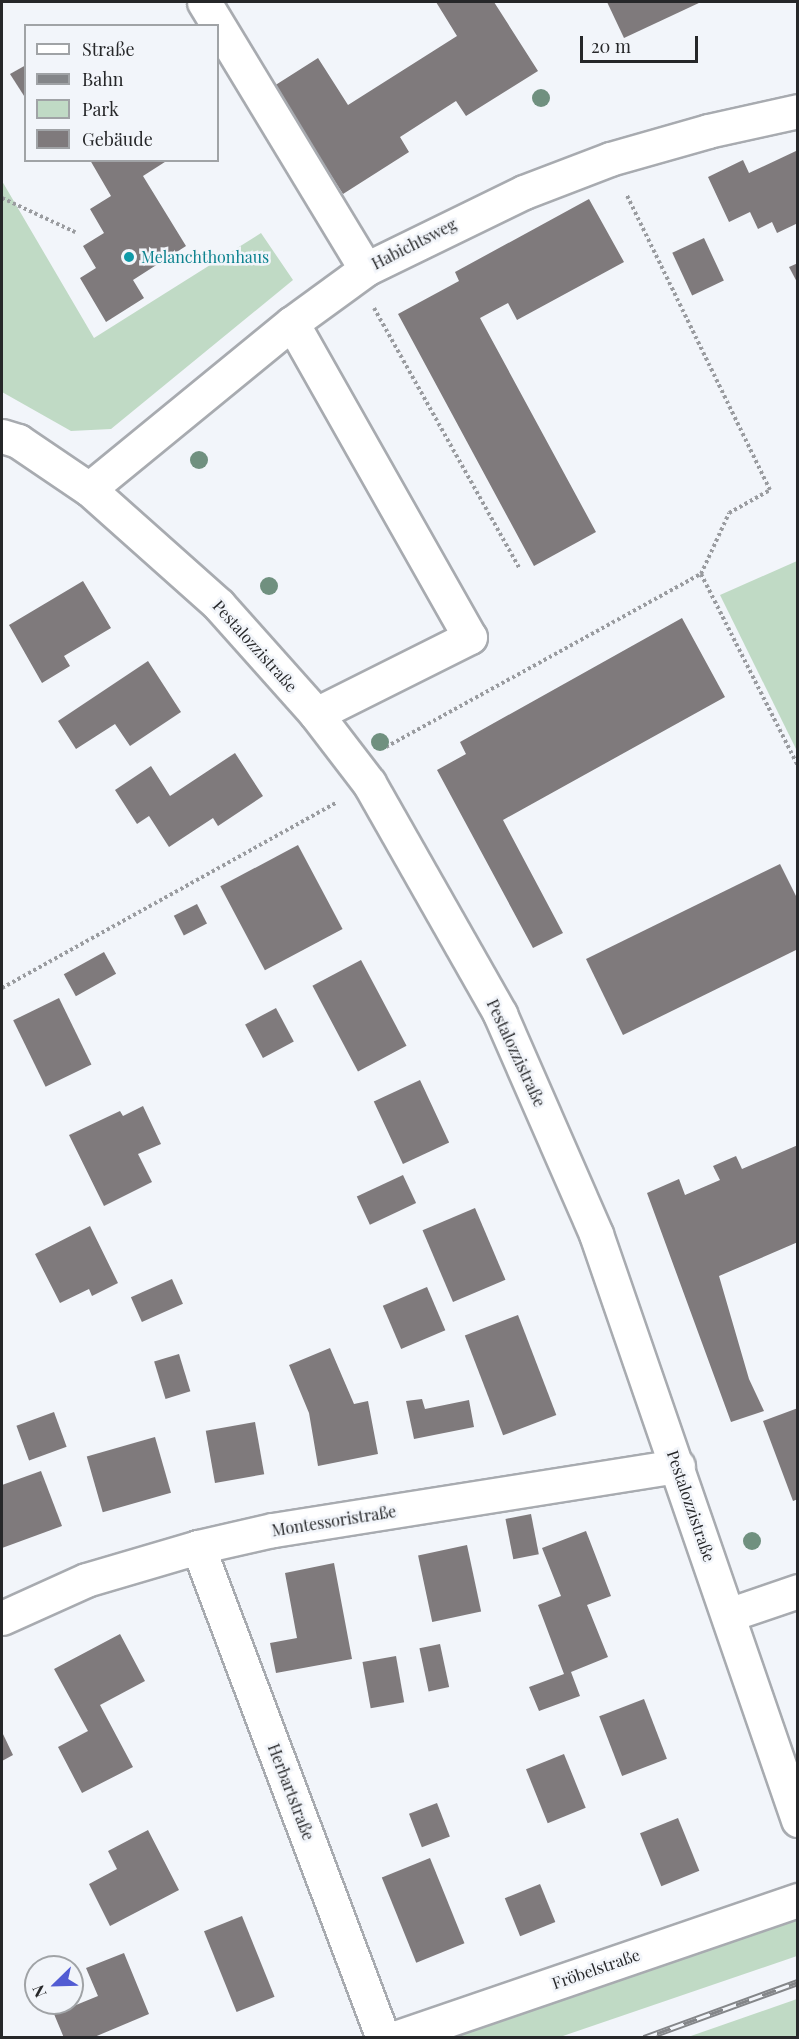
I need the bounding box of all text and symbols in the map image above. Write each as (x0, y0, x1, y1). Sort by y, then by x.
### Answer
legend (24, 24, 219, 162)
scale bar (583, 24, 702, 62)
text: 20 m (591, 34, 631, 58)
text: Straße (82, 37, 135, 61)
text: Bahn (82, 67, 124, 91)
text: Park (82, 97, 119, 121)
text: Gebäude (82, 127, 153, 151)
street label: Habichtsweg (368, 214, 460, 274)
place label: Melanchthonhaus (141, 247, 269, 267)
marker: Melanchthonhaus (122, 250, 136, 264)
street label: Pestalozzistraße (209, 596, 301, 696)
street label: Pestalozzistraße (483, 996, 549, 1110)
street label: Pestalozzistraße (663, 1448, 719, 1564)
street label: Montessoristraße (270, 1502, 398, 1540)
street label: Herbartstraße (264, 1741, 318, 1843)
street label: Fröbelstraße (550, 1945, 642, 1993)
north arrow (24, 1955, 84, 2015)
text: N (27, 1982, 51, 2001)

